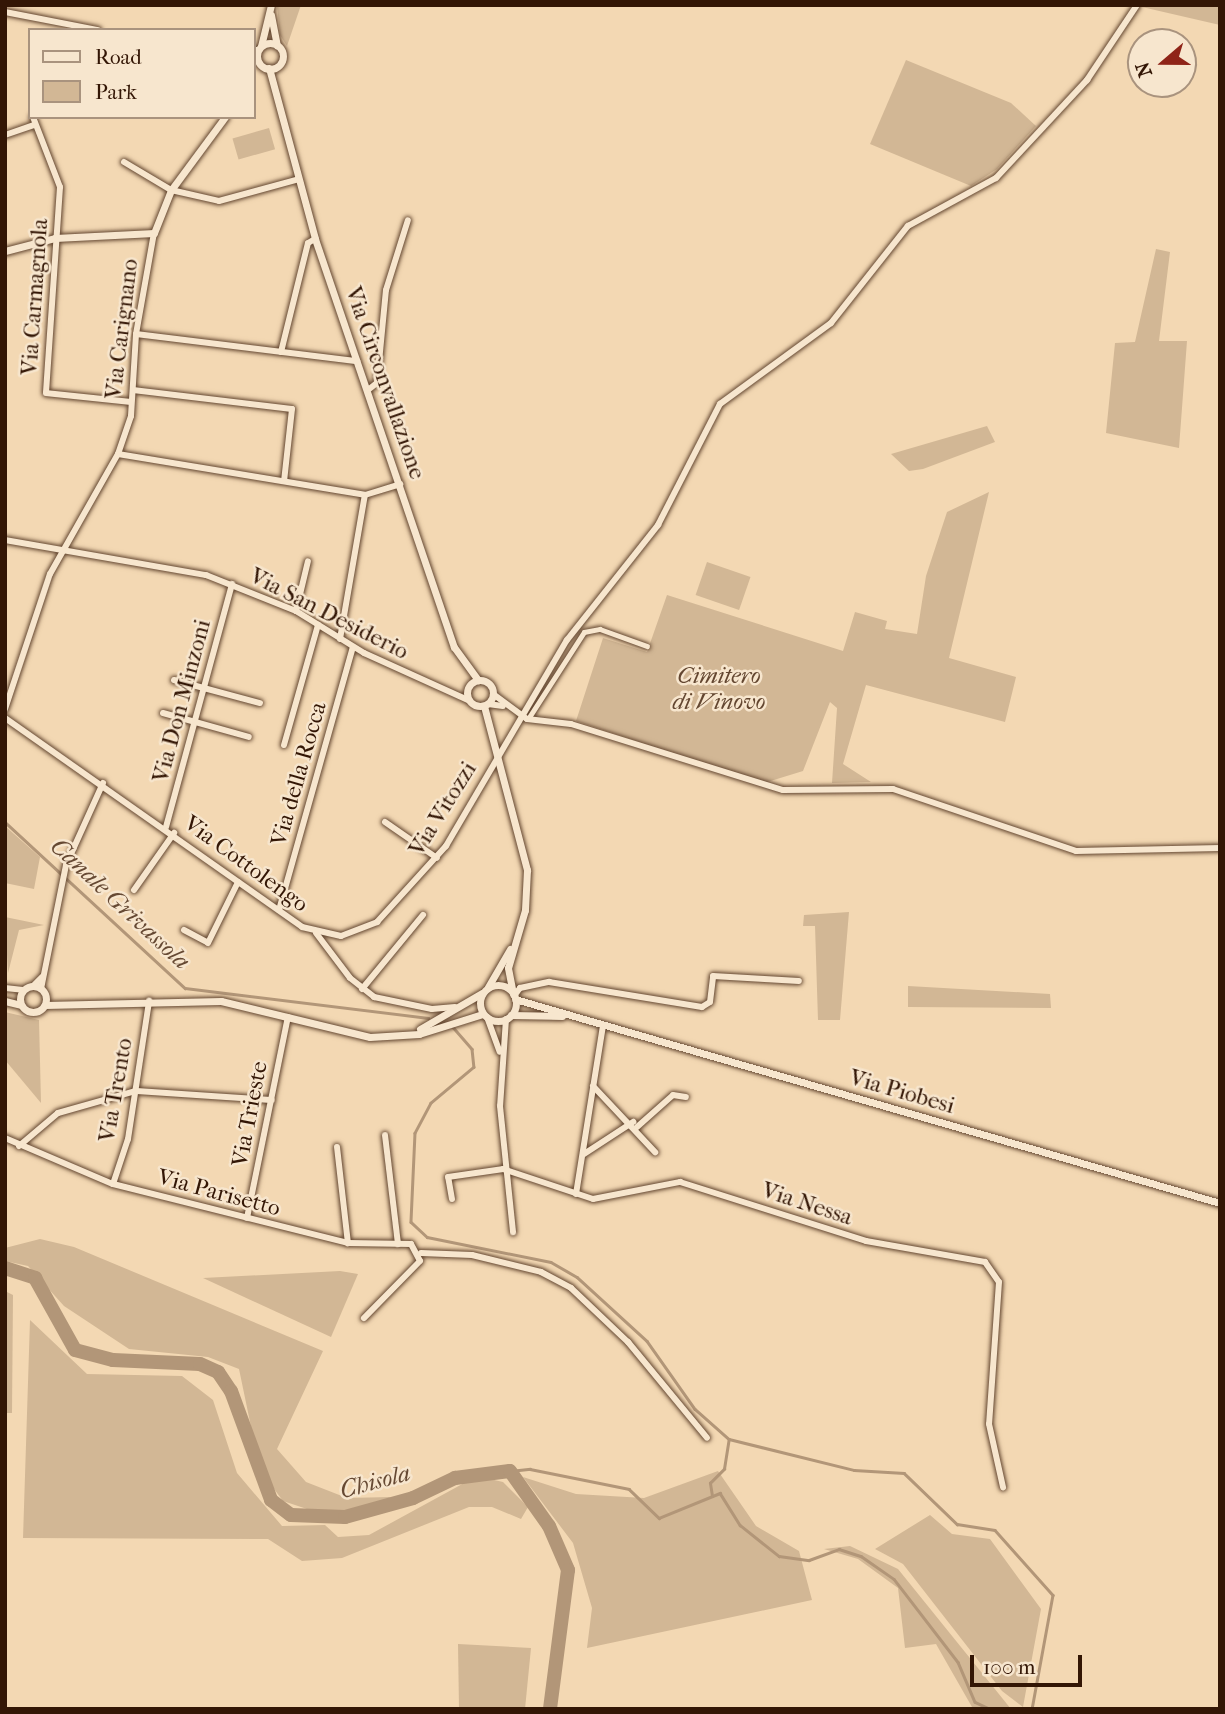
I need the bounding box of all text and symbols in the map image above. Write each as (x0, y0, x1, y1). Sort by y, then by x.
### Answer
legend (28, 28, 256, 119)
north arrow (1127, 28, 1197, 98)
text: Road (95, 45, 142, 69)
text: N (1131, 59, 1157, 80)
text: Park (95, 80, 137, 104)
street label: Via Carmagnola (16, 218, 54, 376)
street label: Via Carignano (100, 257, 144, 401)
street label: Via Circonvallazione (339, 283, 431, 483)
street label: Via San Desiderio (245, 562, 413, 666)
street label: Via Don Minzoni (147, 616, 217, 786)
park label: Cimitero di Vinovo (673, 662, 765, 716)
street label: Via della Rocca (265, 699, 333, 849)
street label: Via Vitozzi (403, 757, 483, 861)
street label: Via Cottolengo (178, 810, 314, 918)
water label: Canale Grivassola (44, 832, 196, 976)
street label: Via Trento (93, 1036, 139, 1144)
street label: Via Trieste (226, 1059, 274, 1169)
street label: Via Piobesi (846, 1064, 958, 1120)
street label: Via Parisetto (155, 1163, 283, 1223)
street label: Via Nessa (758, 1176, 856, 1232)
water label: Chisola (337, 1459, 413, 1505)
scale bar (973, 1640, 1085, 1684)
text: 100 m (983, 1655, 1036, 1679)

